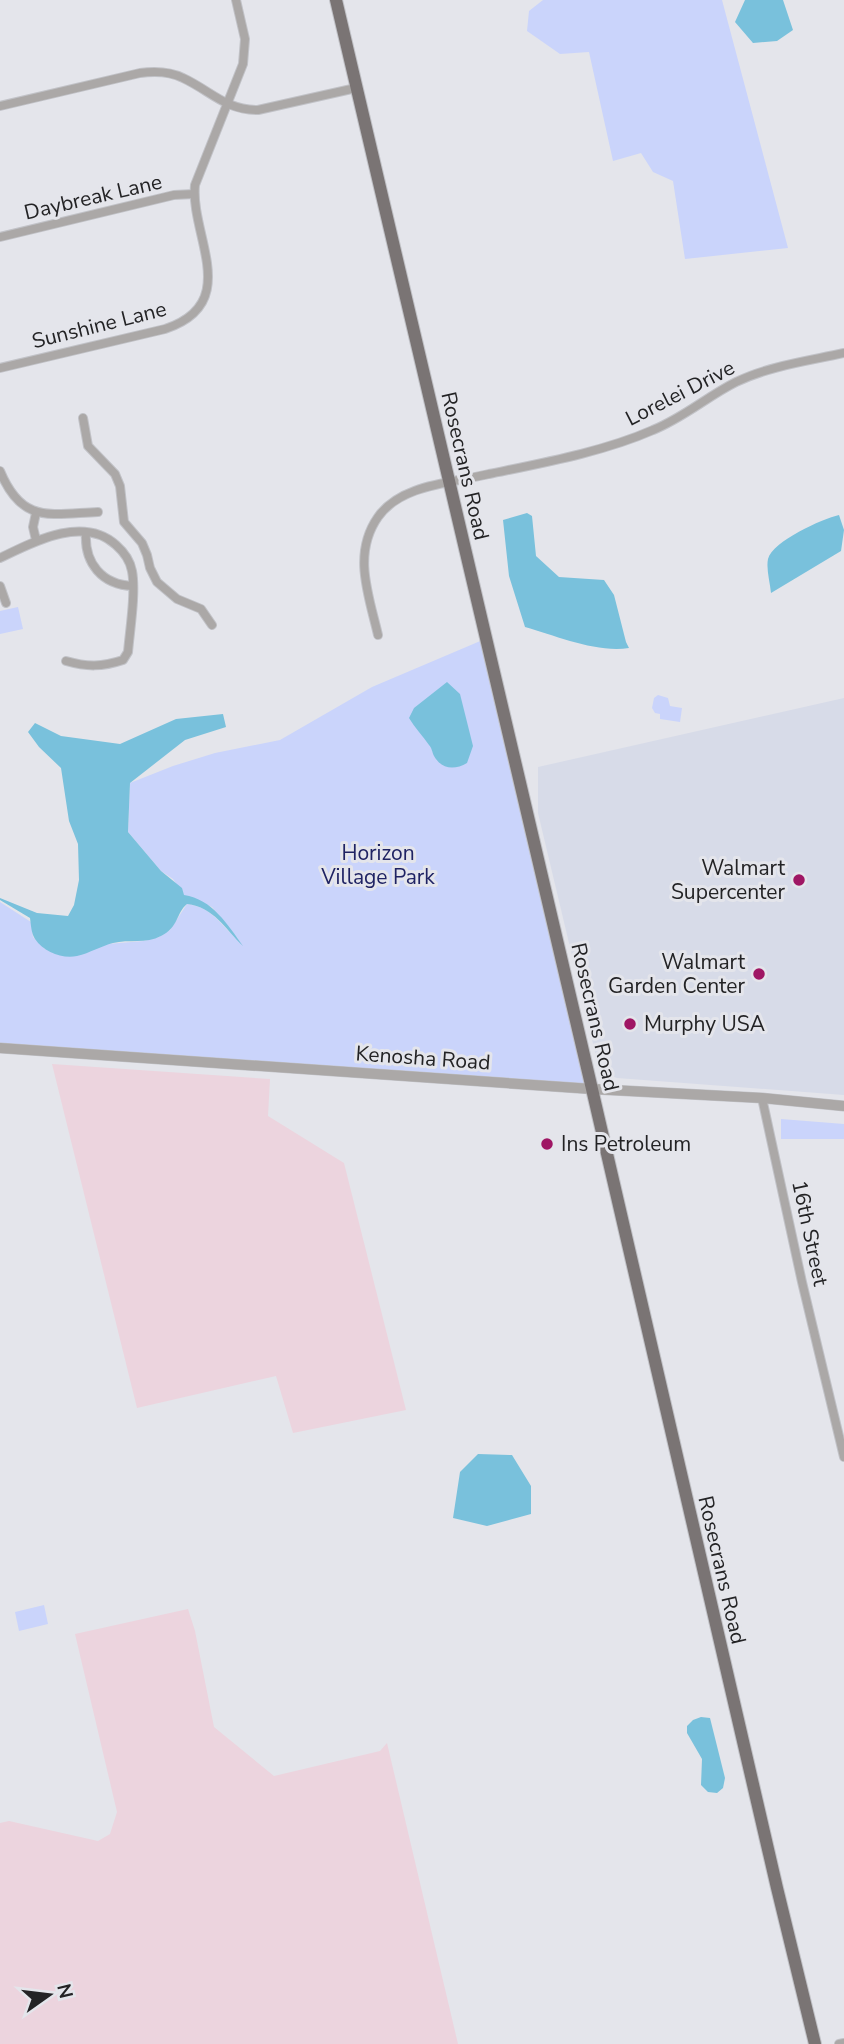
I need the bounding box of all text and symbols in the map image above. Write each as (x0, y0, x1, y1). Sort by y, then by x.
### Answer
street label: Daybreak Lane (21, 168, 165, 226)
street label: Sunshine Lane (29, 295, 169, 355)
street label: Lorelei Drive (621, 354, 739, 432)
street label: Rosecrans Road (434, 389, 496, 543)
park label: Horizon Village Park (320, 839, 435, 891)
place label: Walmart Supercenter (671, 854, 786, 906)
marker: Walmart Supercenter (791, 872, 807, 888)
street label: Rosecrans Road (564, 940, 626, 1094)
place label: Walmart Garden Center (608, 948, 746, 1000)
marker: Walmart Garden Center (751, 966, 767, 982)
place label: Murphy USA (644, 1010, 765, 1038)
marker: Murphy USA (622, 1016, 638, 1032)
street label: Kenosha Road (355, 1039, 491, 1077)
place label: Ins Petroleum (561, 1130, 691, 1158)
marker: Ins Petroleum (539, 1136, 555, 1152)
street label: 16th Street (785, 1178, 835, 1289)
street label: Rosecrans Road (691, 1493, 753, 1647)
north arrow (14, 1960, 84, 2030)
text: N (50, 1981, 79, 2001)

